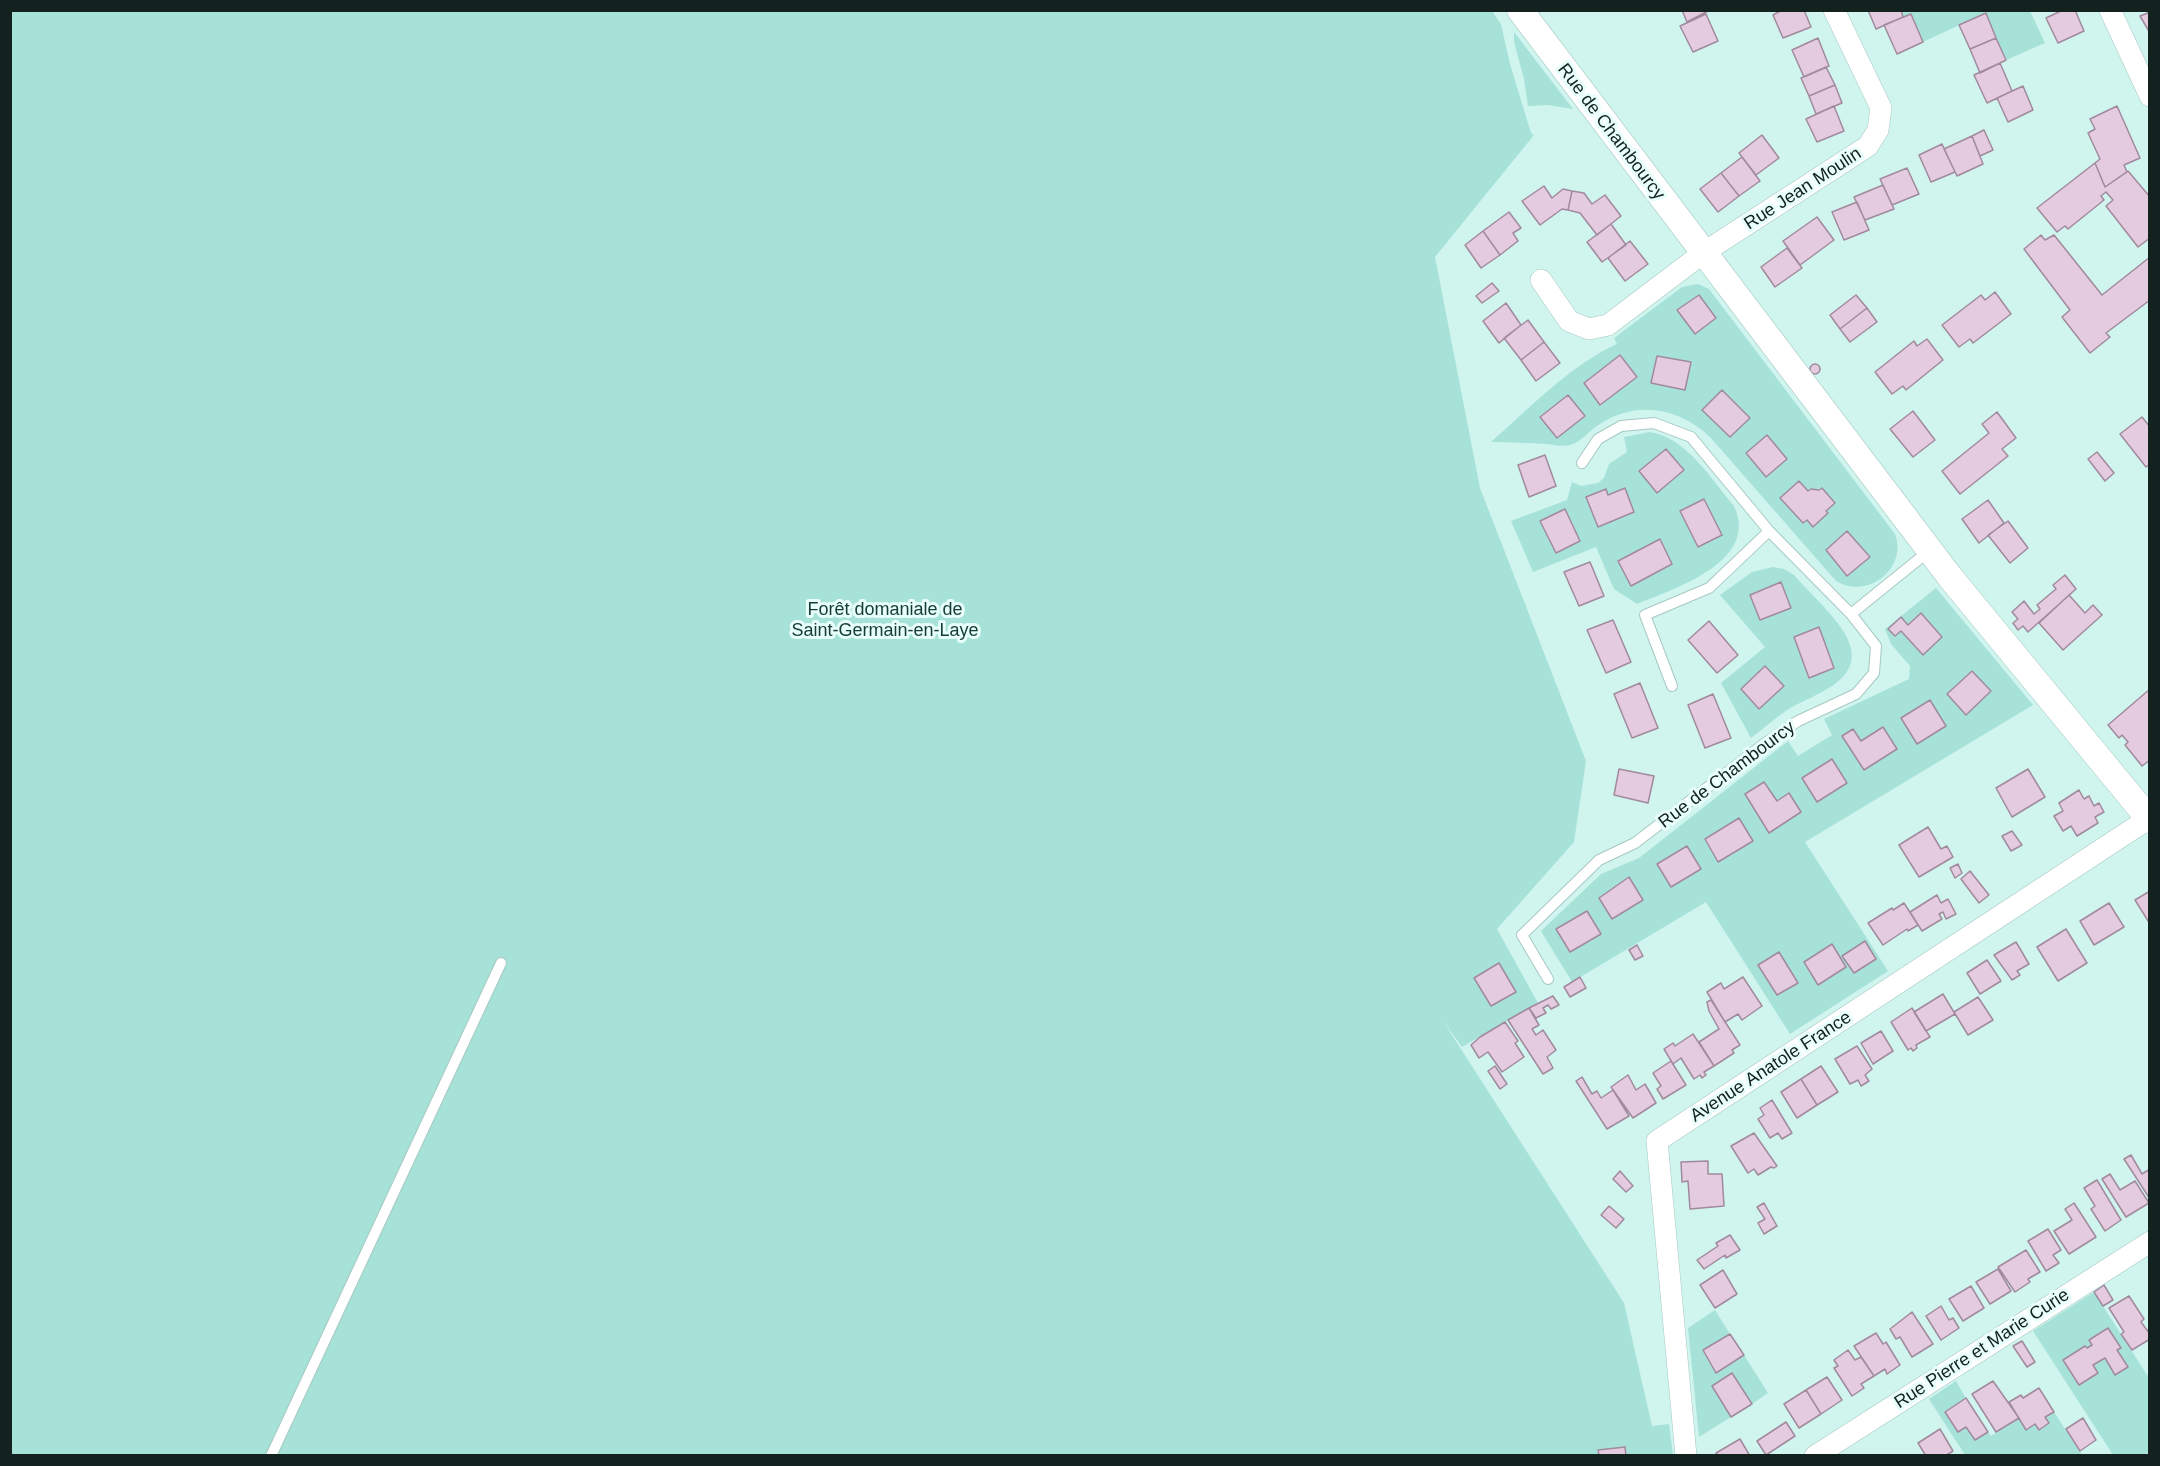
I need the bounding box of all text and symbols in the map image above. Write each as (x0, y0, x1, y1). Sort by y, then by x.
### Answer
street label: Rue de Chambourcy (1553, 60, 1669, 204)
street label: Rue Jean Moulin (1740, 143, 1866, 235)
park label: Forêt domaniale de Saint-Germain-en-Laye (791, 599, 979, 642)
street label: Rue de Chambourcy (1655, 717, 1799, 833)
street label: Avenue Anatole France (1686, 1007, 1856, 1127)
street label: Rue Pierre et Marie Curie (1891, 1284, 2073, 1414)

